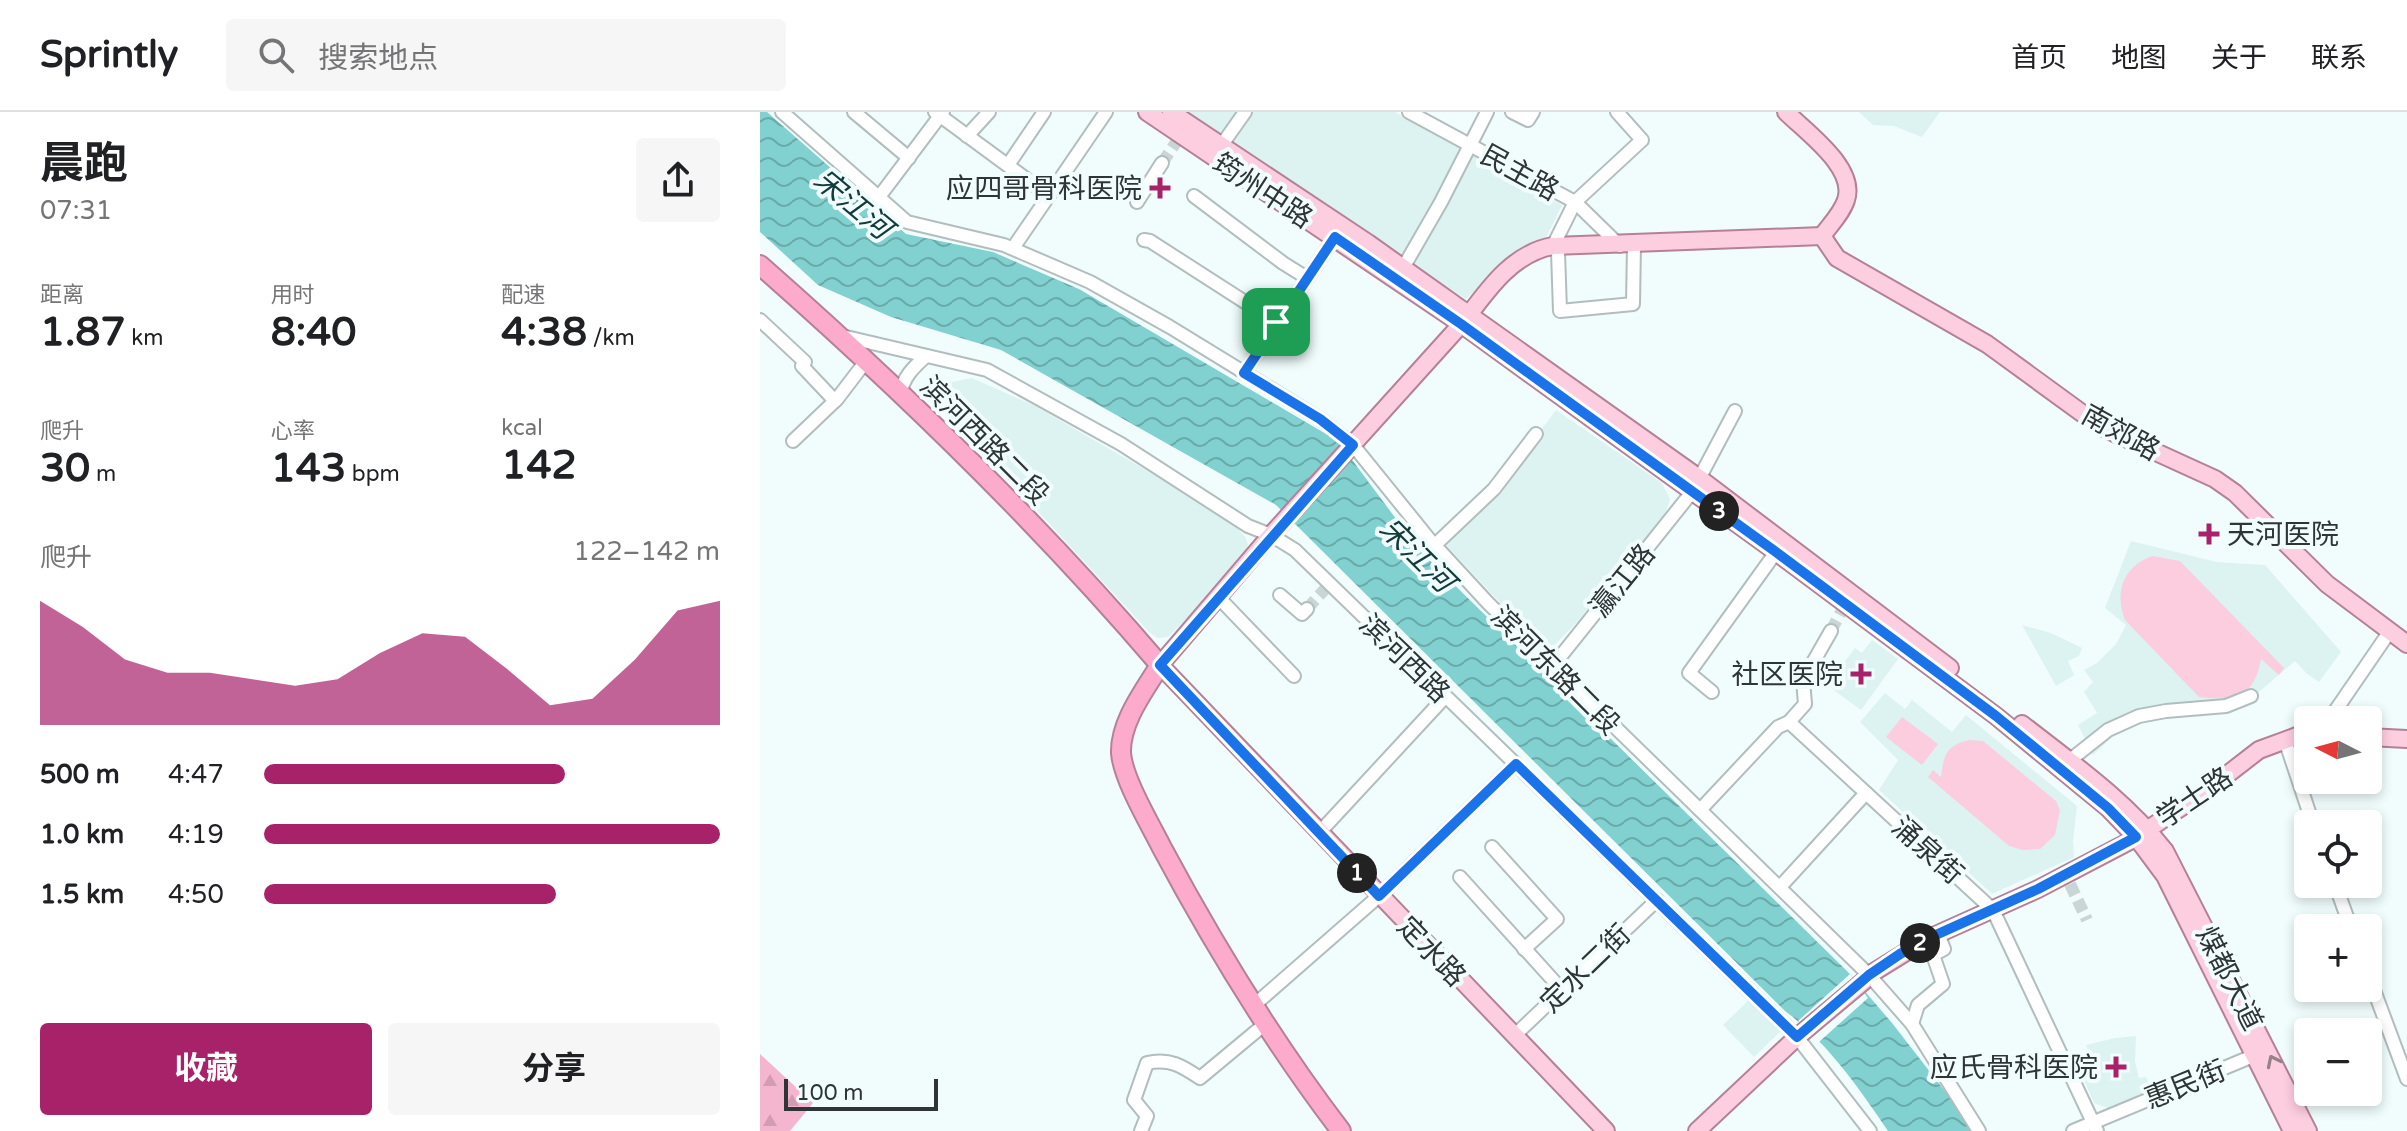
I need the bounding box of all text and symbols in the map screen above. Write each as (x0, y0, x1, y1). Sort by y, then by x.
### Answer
search box (226, 19, 786, 91)
text: Sprintly (40, 32, 178, 78)
icon: search (254, 33, 298, 77)
text: 搜索地点 (318, 40, 438, 77)
text: 首页 (2011, 41, 2067, 75)
text: 地图 (2111, 41, 2167, 75)
text: 关于 (2211, 41, 2267, 75)
text: 联系 (2311, 41, 2367, 75)
text: 晨跑 (40, 138, 128, 191)
button: share (636, 138, 720, 222)
street label: 民主路 (1475, 138, 1564, 208)
street label: 筠州中路 (1206, 146, 1319, 236)
water label: 宋江河 (806, 161, 903, 251)
place label: 应四哥骨科医院 (946, 172, 1142, 206)
marker: 应四哥骨科医院 (1149, 177, 1171, 199)
text: 07:31 (40, 195, 112, 226)
text: 距离 (40, 282, 84, 308)
text: 用时 (271, 282, 315, 308)
text: 配速 (501, 282, 545, 308)
pin (1242, 288, 1310, 356)
icon: arrive (1254, 300, 1298, 344)
text: 1.87 (40, 308, 126, 356)
text: 8:40 (271, 308, 356, 356)
text: 4:38 (501, 308, 587, 356)
text: km (126, 325, 163, 351)
text: /km (587, 325, 635, 351)
street label: 滨河西路二段 (913, 369, 1056, 512)
street label: 南郊路 (2076, 398, 2165, 468)
text: kcal (501, 415, 543, 441)
text: 爬升 (40, 418, 84, 444)
text: 心率 (271, 418, 315, 444)
text: 142 (501, 441, 577, 489)
text: 30 (40, 444, 90, 492)
text: 143 (271, 444, 346, 492)
text: m (90, 461, 116, 487)
text: bpm (346, 461, 400, 487)
pin: 3 (1699, 491, 1739, 531)
text: 3 (1712, 498, 1726, 524)
water label: 宋江河 (1372, 510, 1465, 604)
place label: 天河医院 (2227, 518, 2339, 552)
marker: 天河医院 (2198, 523, 2220, 545)
text: 122–142 m (574, 536, 720, 567)
street label: 瀛江路 (1583, 537, 1662, 624)
text: 爬升 (40, 542, 92, 573)
street label: 滨河东路二段 (1484, 599, 1627, 742)
street label: 滨河西路 (1352, 608, 1456, 710)
place label: 社区医院 (1731, 658, 1843, 692)
marker: 社区医院 (1850, 663, 1872, 685)
north arrow (2294, 706, 2382, 794)
map controls (2294, 706, 2382, 1106)
text: 500 m (40, 759, 120, 790)
text: 4:47 (168, 759, 224, 790)
street label: 学士路 (2150, 760, 2239, 835)
street label: 涌泉街 (1885, 810, 1970, 891)
button: locate (2294, 810, 2382, 898)
text: 1.0 km (40, 819, 124, 850)
text: 4:19 (168, 819, 224, 850)
pin: 1 (1337, 853, 1377, 893)
text: 1 (1350, 860, 1364, 886)
text: 1.5 km (40, 879, 124, 910)
text: 4:50 (168, 879, 224, 910)
street label: 定水路 (1390, 910, 1473, 994)
button: + (2294, 914, 2382, 1002)
street label: 定水二街 (1534, 918, 1638, 1020)
street label: 煤都大道 (2189, 921, 2270, 1036)
pin: 2 (1900, 923, 1940, 963)
text: 2 (1913, 930, 1927, 956)
button: − (2294, 1018, 2382, 1106)
button: 收藏 (40, 1023, 372, 1115)
button: 分享 (388, 1023, 720, 1115)
place label: 应氏骨科医院 (1930, 1051, 2098, 1085)
street label: 惠民街 (2140, 1053, 2231, 1116)
one-way arrow (2267, 1055, 2283, 1069)
marker: 应氏骨科医院 (2105, 1056, 2127, 1078)
scale bar (784, 1075, 938, 1111)
text: 100 m (796, 1080, 863, 1106)

